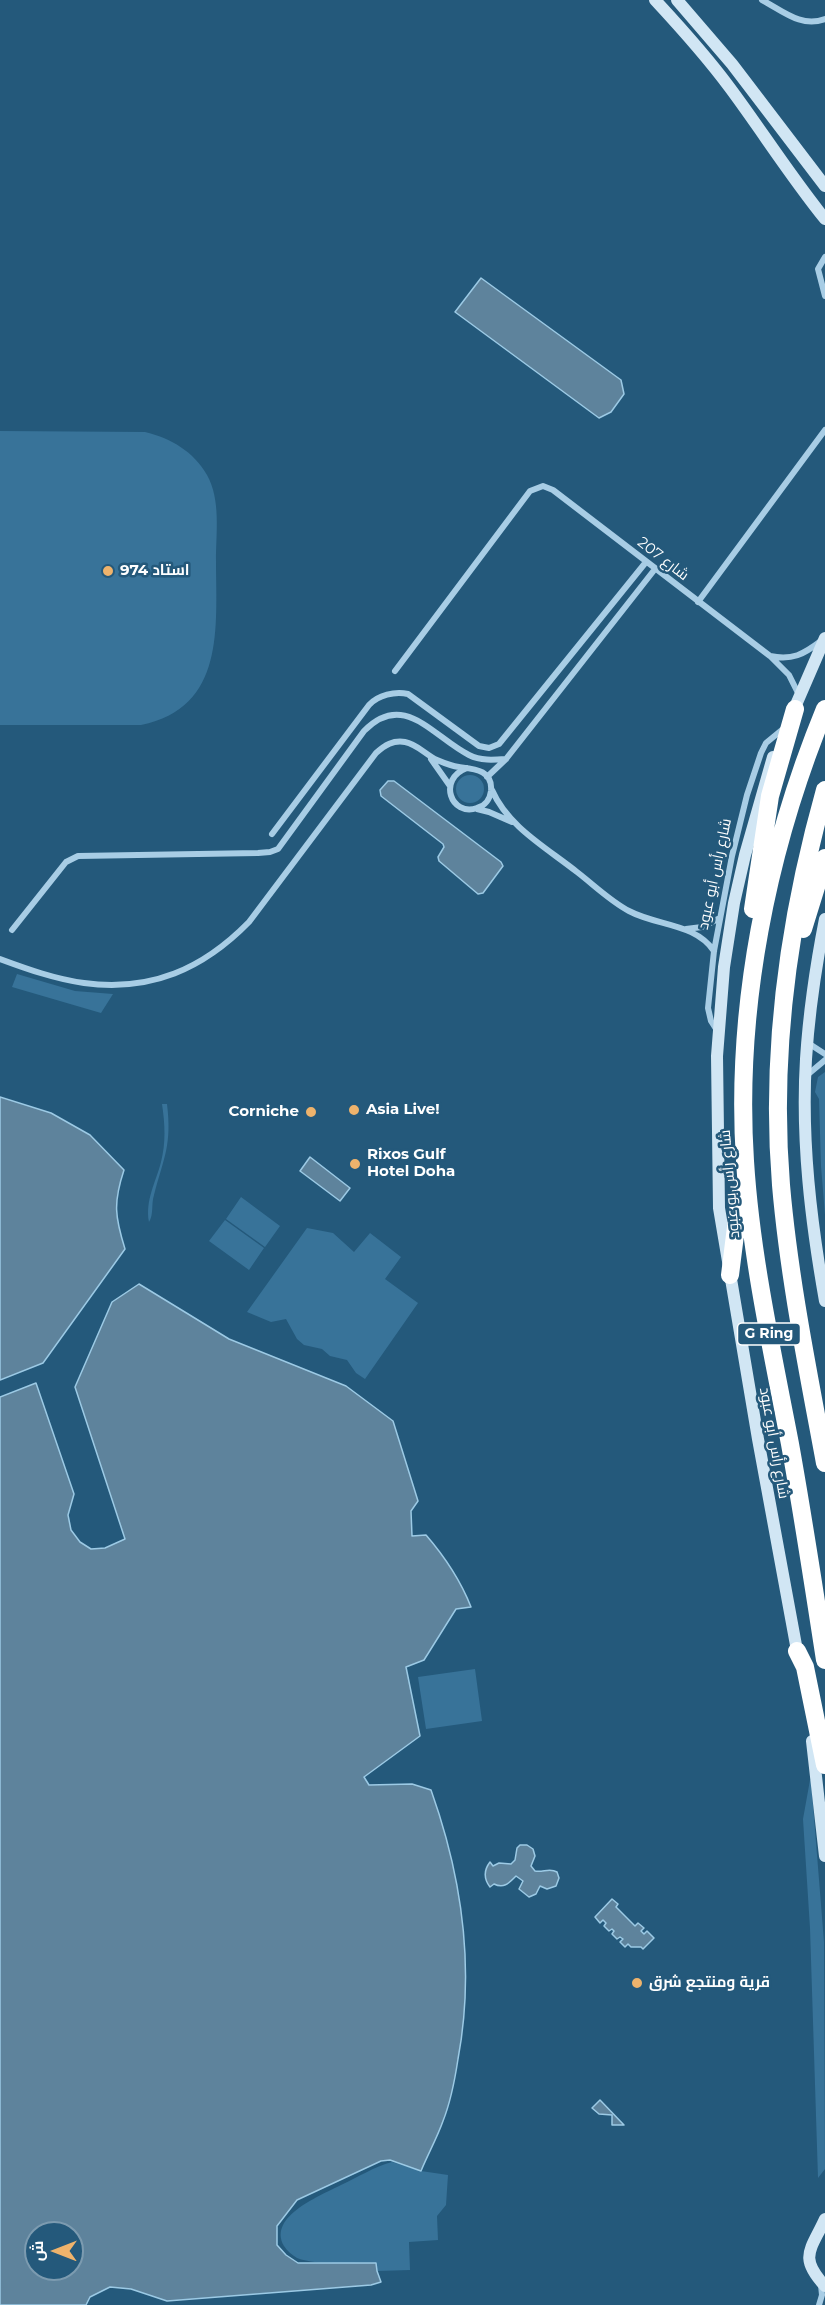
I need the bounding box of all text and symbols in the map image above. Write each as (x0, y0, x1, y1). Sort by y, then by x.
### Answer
street label: شارع 207 (634, 533, 692, 585)
place label: استاد 974 (120, 562, 189, 580)
marker: استاد 974 (101, 564, 115, 578)
street label: شارع رأس أبو عبود (694, 817, 736, 931)
place label: Asia Live! (366, 1101, 440, 1119)
place label: Corniche (229, 1103, 299, 1121)
marker: Asia Live! (347, 1103, 361, 1117)
marker: Corniche (304, 1105, 318, 1119)
street label: شارع رأس بو عبود (716, 1129, 744, 1239)
place label: Rixos Gulf Hotel Doha (367, 1146, 455, 1181)
marker: Rixos Gulf Hotel Doha (348, 1157, 362, 1171)
road number: G Ring (738, 1323, 800, 1345)
street label: شارع رأس أبو عبود (755, 1386, 793, 1500)
place label: قرية ومنتجع شرق (649, 1974, 770, 1992)
marker: قرية ومنتجع شرق (630, 1976, 644, 1990)
north arrow (24, 2221, 84, 2281)
text: ش (28, 2241, 47, 2261)

